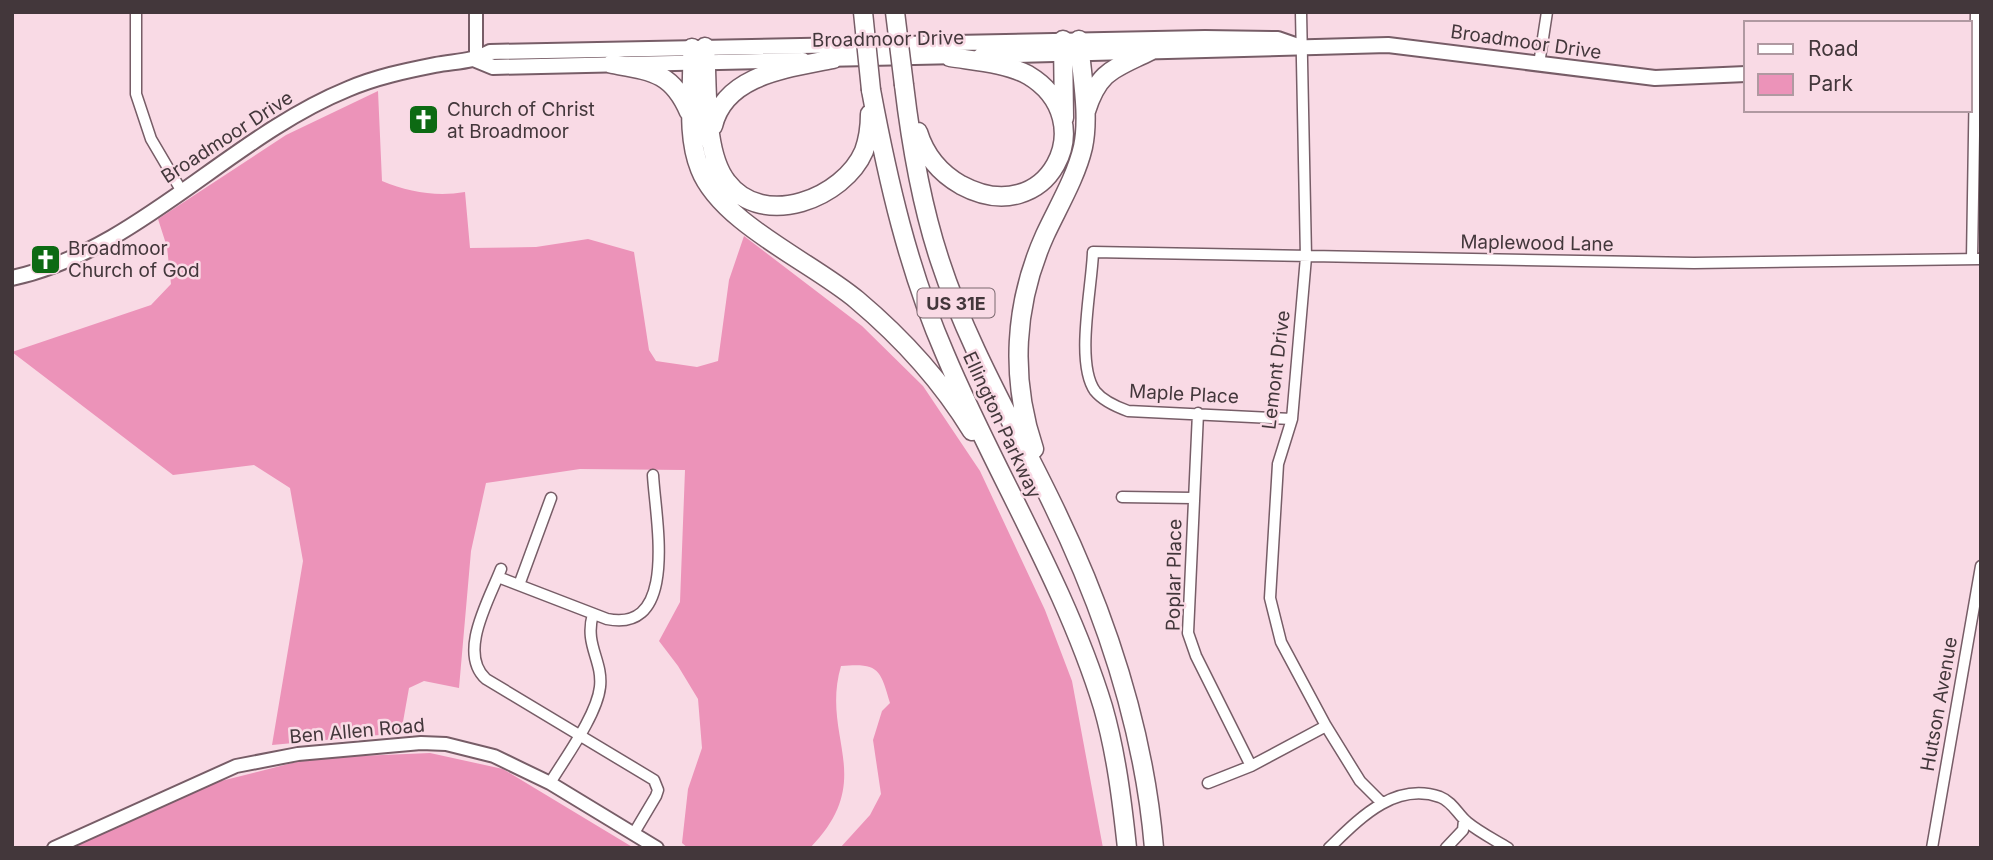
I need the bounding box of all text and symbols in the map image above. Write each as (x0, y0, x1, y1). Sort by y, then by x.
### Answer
street label: Broadmoor Drive (1449, 20, 1603, 64)
legend (1744, 21, 1972, 112)
street label: Broadmoor Drive (812, 26, 964, 52)
text: Road (1808, 36, 1859, 61)
text: Park (1808, 71, 1853, 96)
street label: Broadmoor Drive (157, 86, 297, 188)
place label: Church of Christ at Broadmoor (447, 98, 595, 143)
church icon: Church of Christ at Broadmoor (407, 103, 441, 137)
street label: Maplewood Lane (1460, 230, 1614, 256)
place label: Broadmoor Church of God (68, 237, 200, 282)
church icon: Broadmoor Church of God (28, 242, 62, 276)
road number: US 31E (918, 288, 995, 318)
street label: Lemont Drive (1257, 309, 1295, 431)
street label: Ellington Parkway (958, 348, 1046, 502)
street label: Maple Place (1129, 380, 1239, 408)
street label: Poplar Place (1162, 519, 1186, 631)
street label: Hutson Avenue (1916, 635, 1962, 773)
street label: Ben Allen Road (288, 714, 426, 748)

